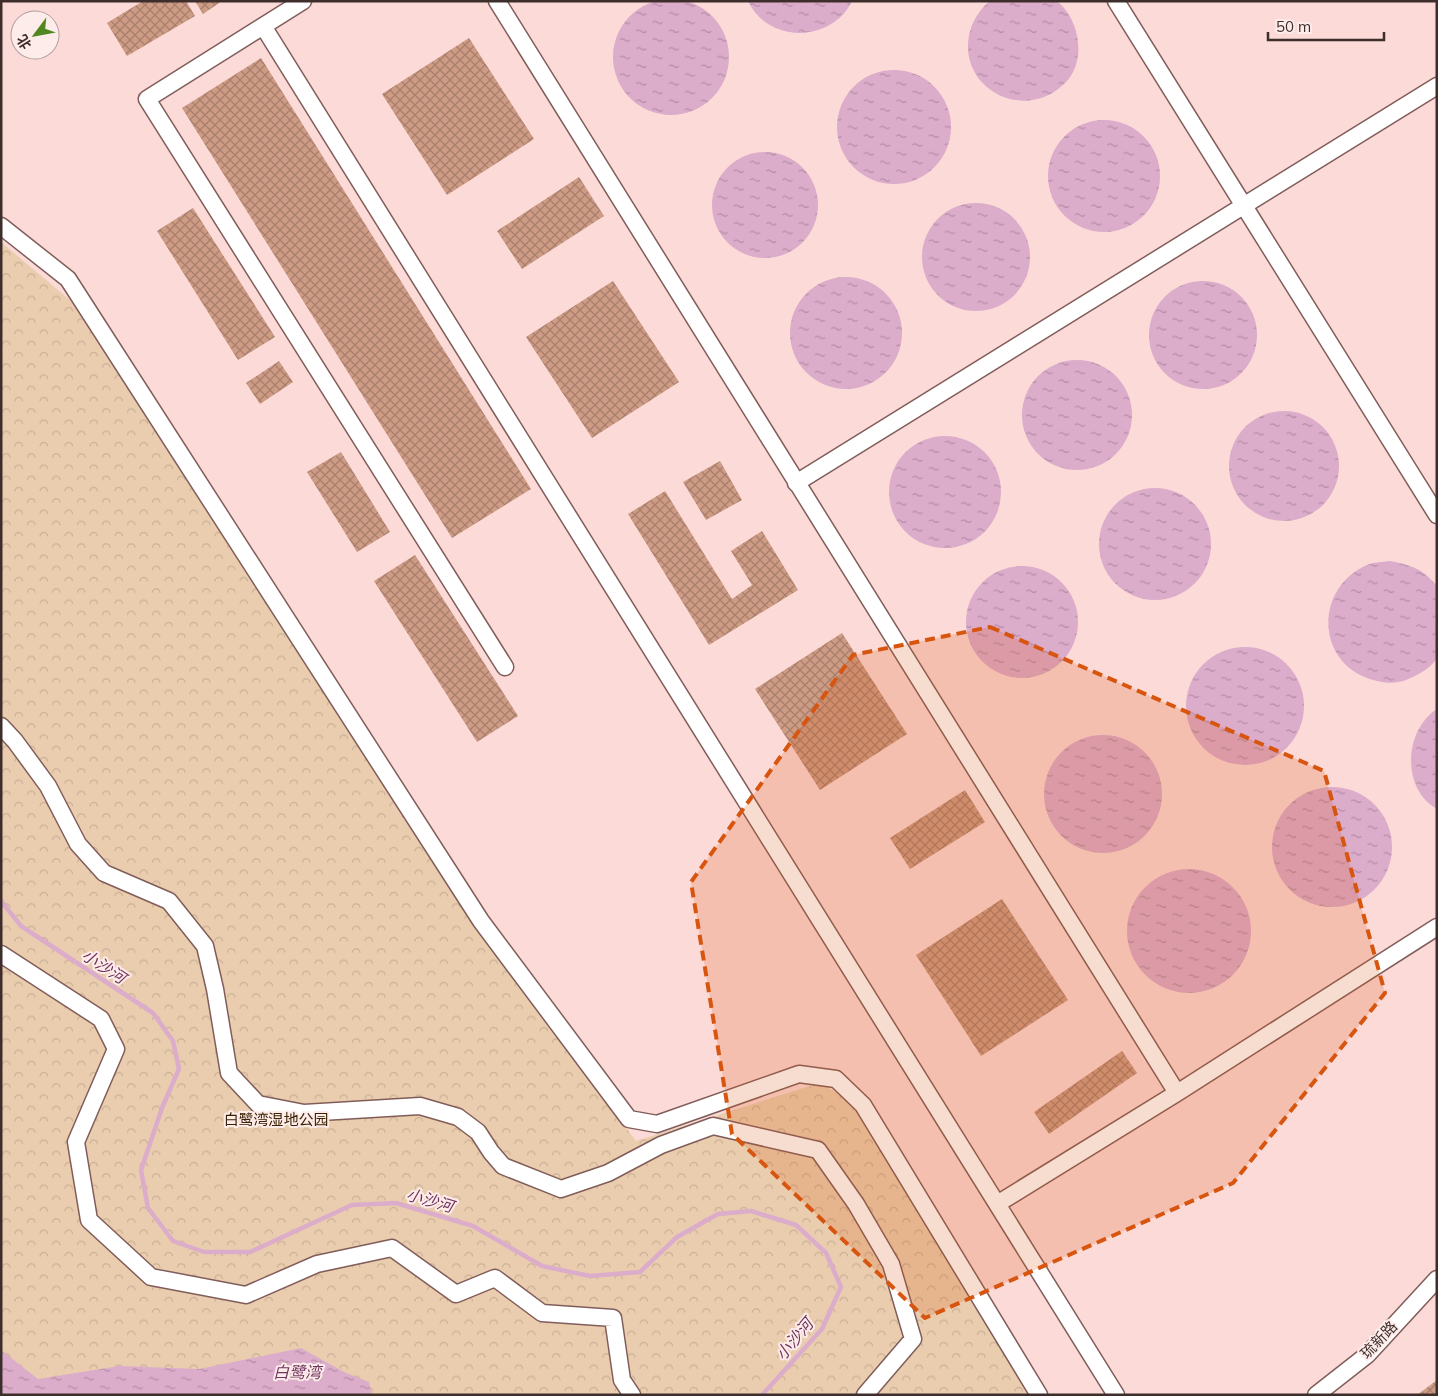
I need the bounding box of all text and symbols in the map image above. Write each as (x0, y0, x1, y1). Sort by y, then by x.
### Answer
north arrow (10, 10, 60, 60)
scale bar (1268, 10, 1384, 42)
text: 50 m (1276, 17, 1311, 36)
text: 北 (13, 31, 35, 53)
water label: 小沙河 (78, 945, 132, 989)
park label: 白鹭湾湿地公园 (223, 1110, 329, 1129)
water label: 小沙河 (404, 1184, 459, 1217)
water label: 小沙河 (771, 1312, 819, 1364)
street label: 琉新路 (1356, 1317, 1401, 1362)
water label: 白鹭湾 (273, 1362, 324, 1382)

